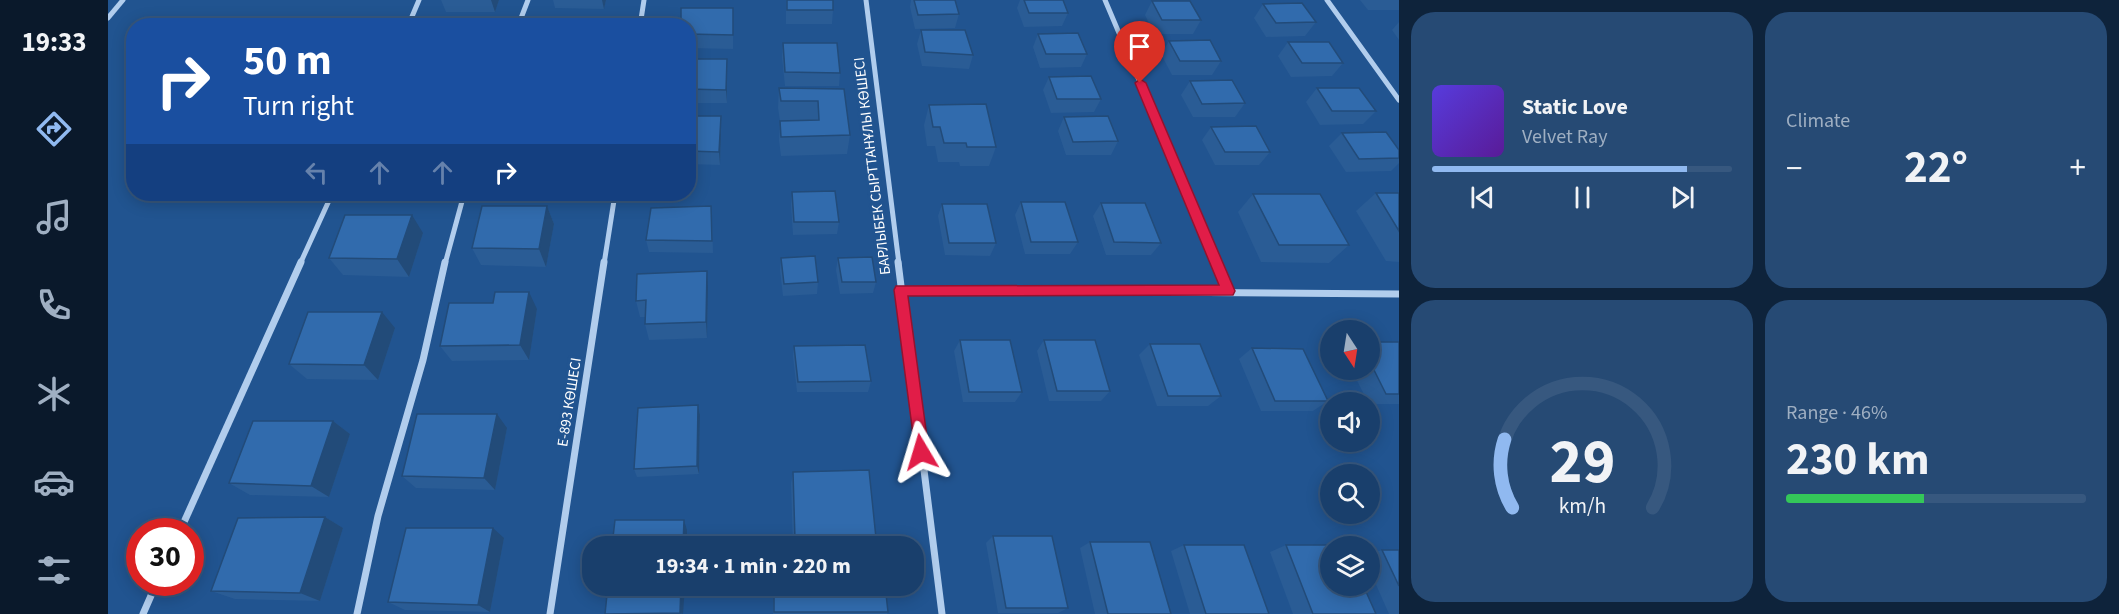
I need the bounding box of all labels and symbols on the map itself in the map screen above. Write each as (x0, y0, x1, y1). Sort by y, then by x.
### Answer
pin (1114, 21, 1165, 83)
street label: БАРЛЫБЕК СЫРТТАНҰЛЫ КӨШЕСІ (849, 56, 896, 276)
north arrow (1320, 320, 1380, 380)
street label: Е-893 КӨШЕСІ (552, 356, 587, 448)
position arrow (889, 420, 953, 484)
speed limit sign: 30 (126, 518, 204, 596)

